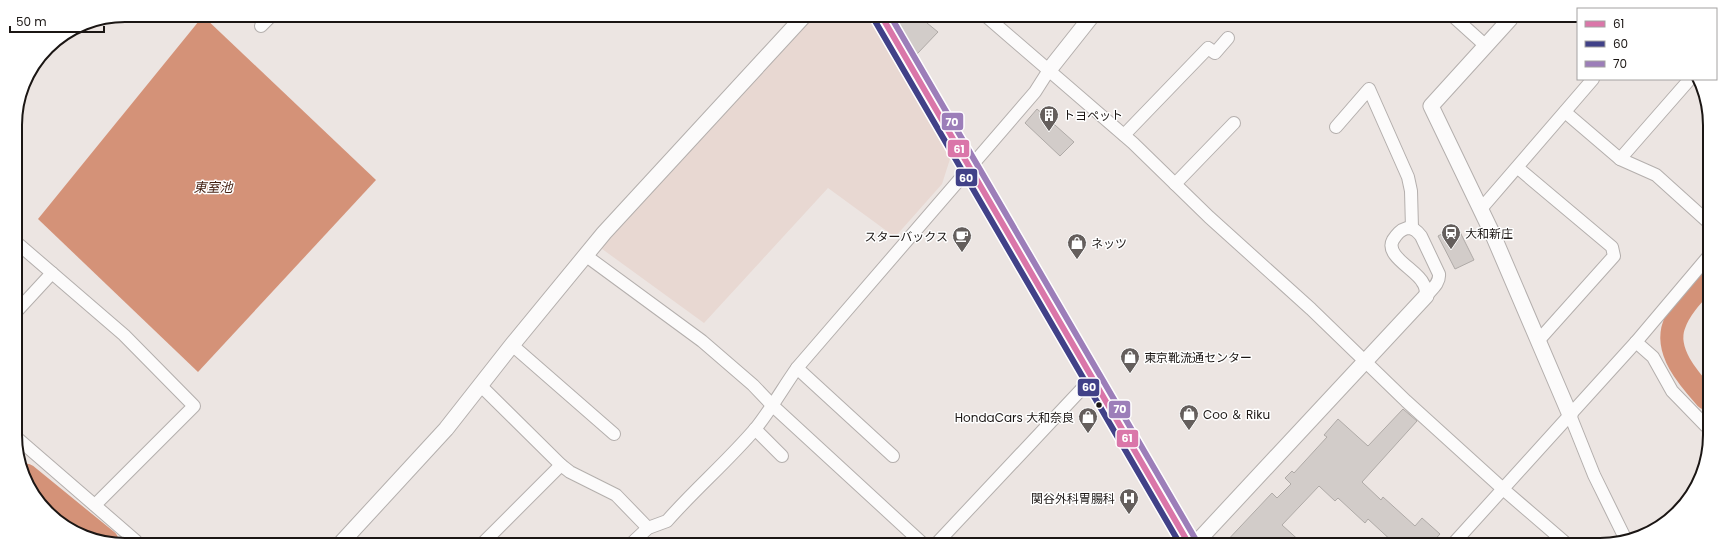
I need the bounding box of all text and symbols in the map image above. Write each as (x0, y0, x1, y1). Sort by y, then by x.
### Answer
scale bar (10, 8, 104, 34)
legend (1577, 8, 1717, 80)
text: 50 m (16, 13, 47, 30)
text: 61 (1613, 15, 1624, 32)
text: 60 (1613, 35, 1628, 52)
text: 70 (1613, 55, 1627, 72)
building icon: トヨペット (1038, 104, 1060, 132)
place label: トヨペット (1063, 107, 1123, 124)
line badge: 70 (941, 112, 964, 131)
text: 70 (945, 114, 959, 130)
line badge: 61 (947, 139, 970, 158)
text: 61 (953, 141, 965, 157)
line badge: 60 (955, 168, 978, 187)
text: 60 (959, 170, 973, 186)
water label: 東室池 (193, 178, 234, 197)
station icon: 大和新庄 (1440, 222, 1462, 250)
cafe icon: スターバックス (951, 225, 973, 253)
place label: 大和新庄 (1465, 225, 1513, 242)
place label: スターバックス (864, 228, 948, 245)
shop icon: ネッツ (1066, 232, 1088, 260)
place label: ネッツ (1091, 235, 1127, 252)
shop icon: 東京靴流通センター (1119, 346, 1141, 374)
place label: 東京靴流通センター (1144, 349, 1252, 366)
line badge: 60 (1077, 378, 1100, 397)
text: 60 (1082, 379, 1096, 395)
unlabelled marker (1094, 400, 1104, 410)
line badge: 70 (1108, 400, 1131, 419)
text: 70 (1113, 401, 1127, 417)
shop icon: Coo ＆ Riku (1178, 403, 1200, 431)
shop icon: HondaCars 大和奈良 (1077, 406, 1099, 434)
place label: Coo ＆ Riku (1203, 406, 1270, 423)
place label: HondaCars 大和奈良 (955, 409, 1074, 426)
line badge: 61 (1116, 429, 1139, 448)
text: 61 (1121, 430, 1133, 446)
hospital icon: 関谷外科胃腸科 (1118, 487, 1140, 515)
place label: 関谷外科胃腸科 (1031, 490, 1115, 507)

